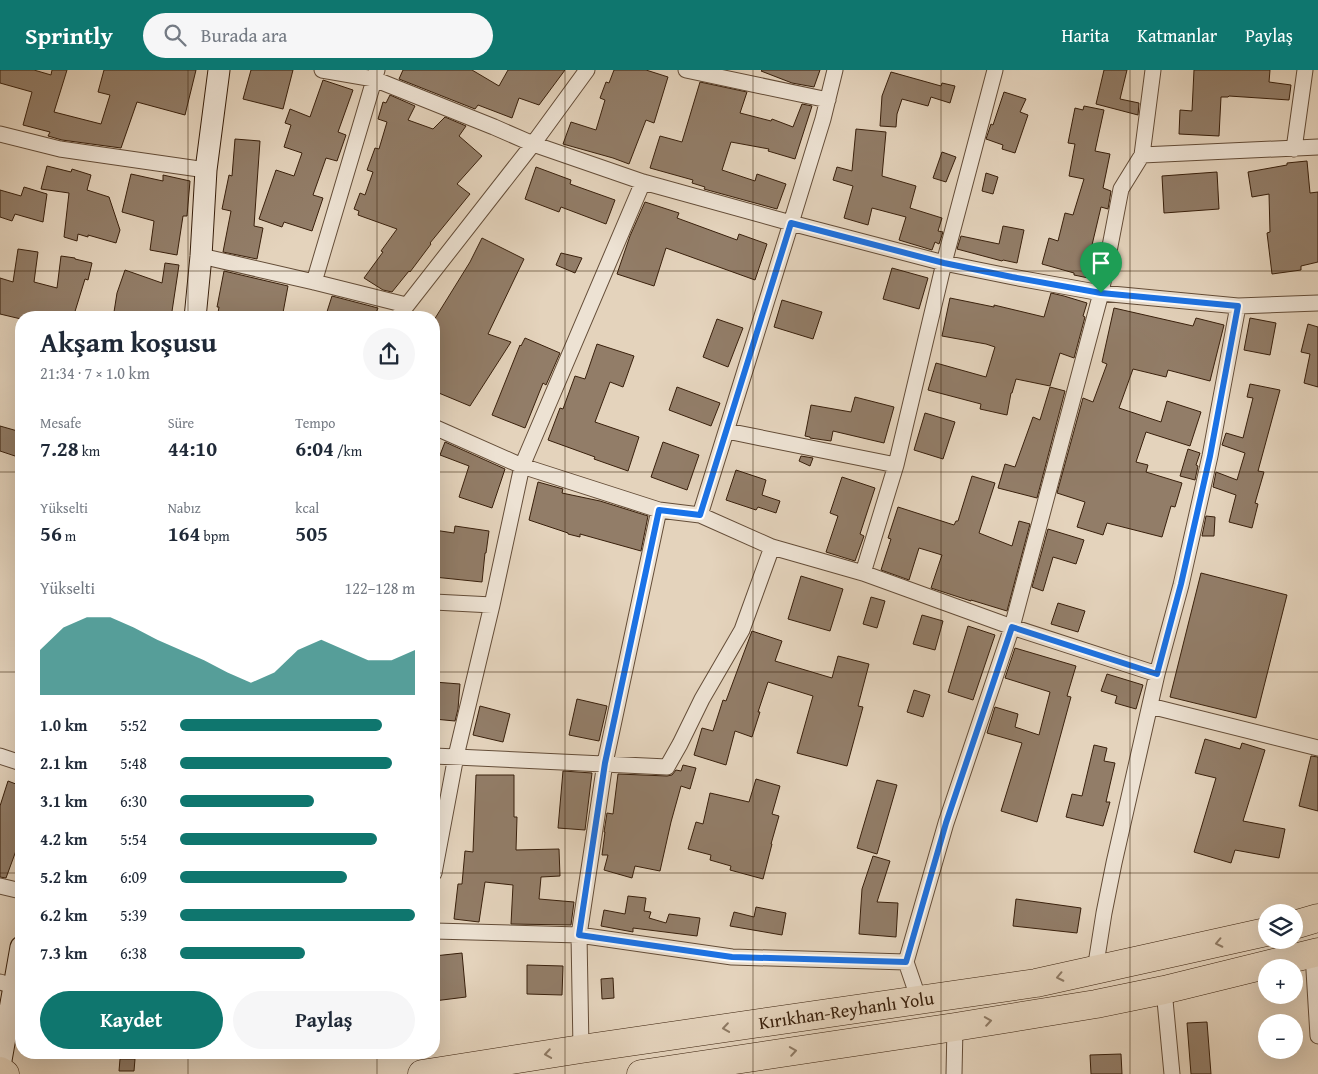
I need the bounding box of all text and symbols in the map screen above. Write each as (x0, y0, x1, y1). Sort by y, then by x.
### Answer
search box (143, 13, 493, 58)
text: Sprintly (25, 18, 113, 53)
icon: search (161, 21, 189, 49)
text: Burada ara (201, 21, 287, 49)
text: Harita (1062, 22, 1109, 49)
text: Katmanlar (1137, 22, 1217, 49)
text: Paylaş (1245, 22, 1293, 49)
pin (1080, 242, 1122, 293)
icon: arrive (1087, 249, 1115, 277)
text: Akşam koşusu (40, 321, 217, 362)
button: share (363, 328, 415, 380)
text: 21:34 · 7 × 1.0 km (40, 361, 150, 385)
text: Mesafe (40, 413, 81, 433)
text: Süre (168, 413, 194, 433)
text: Tempo (295, 413, 335, 433)
text: 7.28 (40, 433, 79, 464)
text: 44:10 (168, 433, 217, 464)
text: 6:04 (295, 433, 334, 464)
text: km (79, 441, 100, 461)
text: /km (334, 441, 362, 461)
text: Yükselti (40, 498, 88, 518)
text: Nabız (168, 498, 201, 518)
text: kcal (295, 498, 319, 518)
text: 56 (40, 518, 62, 549)
text: 164 (168, 518, 200, 549)
text: 505 (295, 518, 328, 549)
text: m (62, 526, 76, 546)
text: bpm (200, 526, 230, 546)
text: Yükselti (40, 576, 95, 600)
text: 122–128 m (345, 576, 415, 600)
text: 1.0 km (40, 713, 87, 737)
text: 5:52 (120, 713, 147, 737)
text: 2.1 km (40, 751, 87, 775)
text: 5:48 (120, 751, 147, 775)
text: 3.1 km (40, 789, 87, 813)
text: 6:30 (120, 789, 147, 813)
text: 4.2 km (40, 827, 87, 851)
text: 5:54 (120, 827, 147, 851)
text: 5.2 km (40, 865, 87, 889)
text: 6:09 (120, 865, 147, 889)
text: 6.2 km (40, 903, 87, 927)
text: 5:39 (120, 903, 147, 927)
map controls (1258, 904, 1303, 1059)
button: layers (1258, 904, 1303, 949)
one-way arrow (1214, 937, 1223, 948)
text: 7.3 km (40, 941, 87, 965)
text: 6:38 (120, 941, 147, 965)
button: + (1258, 959, 1303, 1004)
one-way arrow (1055, 972, 1064, 982)
street label: Kırıkhan-Reyhanlı Yolu (757, 984, 936, 1036)
button: Kaydet (40, 991, 223, 1049)
button: Paylaş (233, 991, 415, 1049)
button: − (1258, 1014, 1303, 1059)
one-way arrow (984, 1017, 993, 1027)
one-way arrow (722, 1022, 730, 1033)
one-way arrow (789, 1046, 797, 1057)
one-way arrow (544, 1049, 553, 1059)

